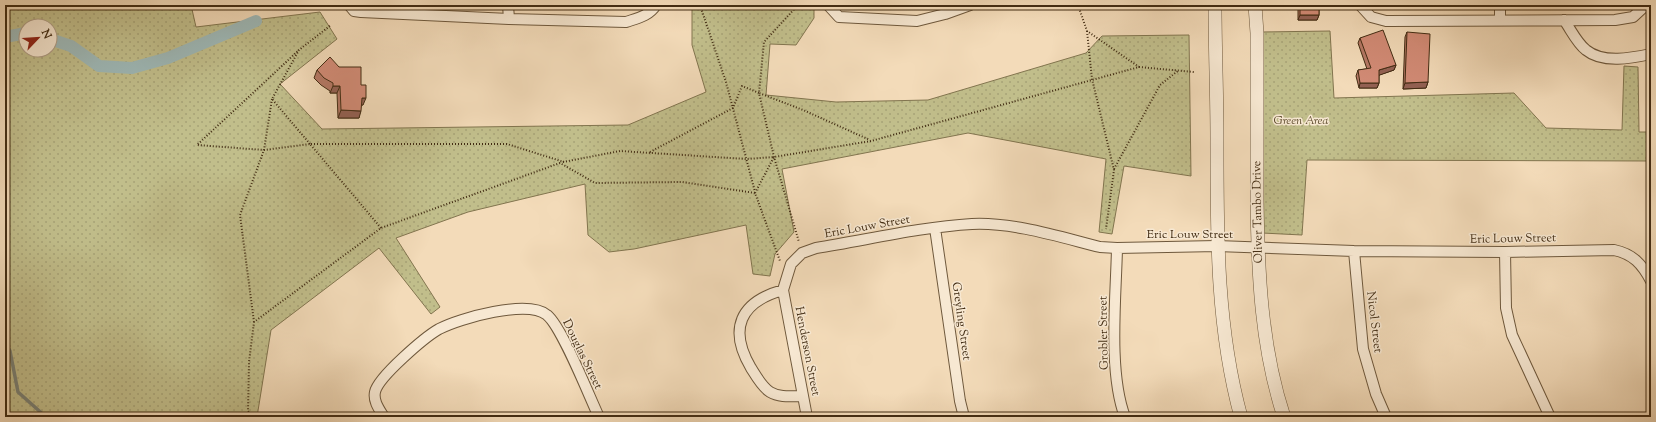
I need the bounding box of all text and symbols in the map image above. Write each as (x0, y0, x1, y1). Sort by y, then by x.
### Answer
north arrow (18, 18, 58, 58)
text: N (37, 26, 55, 42)
park label: Green Area (1273, 112, 1329, 130)
street label: Oliver Tambo Drive (1248, 160, 1268, 264)
street label: Eric Louw Street (823, 211, 911, 243)
street label: Eric Louw Street (1147, 226, 1233, 244)
street label: Eric Louw Street (1470, 229, 1556, 249)
street label: Greyling Street (947, 281, 975, 361)
street label: Nicol Street (1361, 290, 1387, 354)
street label: Grobler Street (1094, 296, 1114, 370)
street label: Henderson Street (790, 305, 825, 397)
street label: Douglas Street (557, 316, 607, 393)

